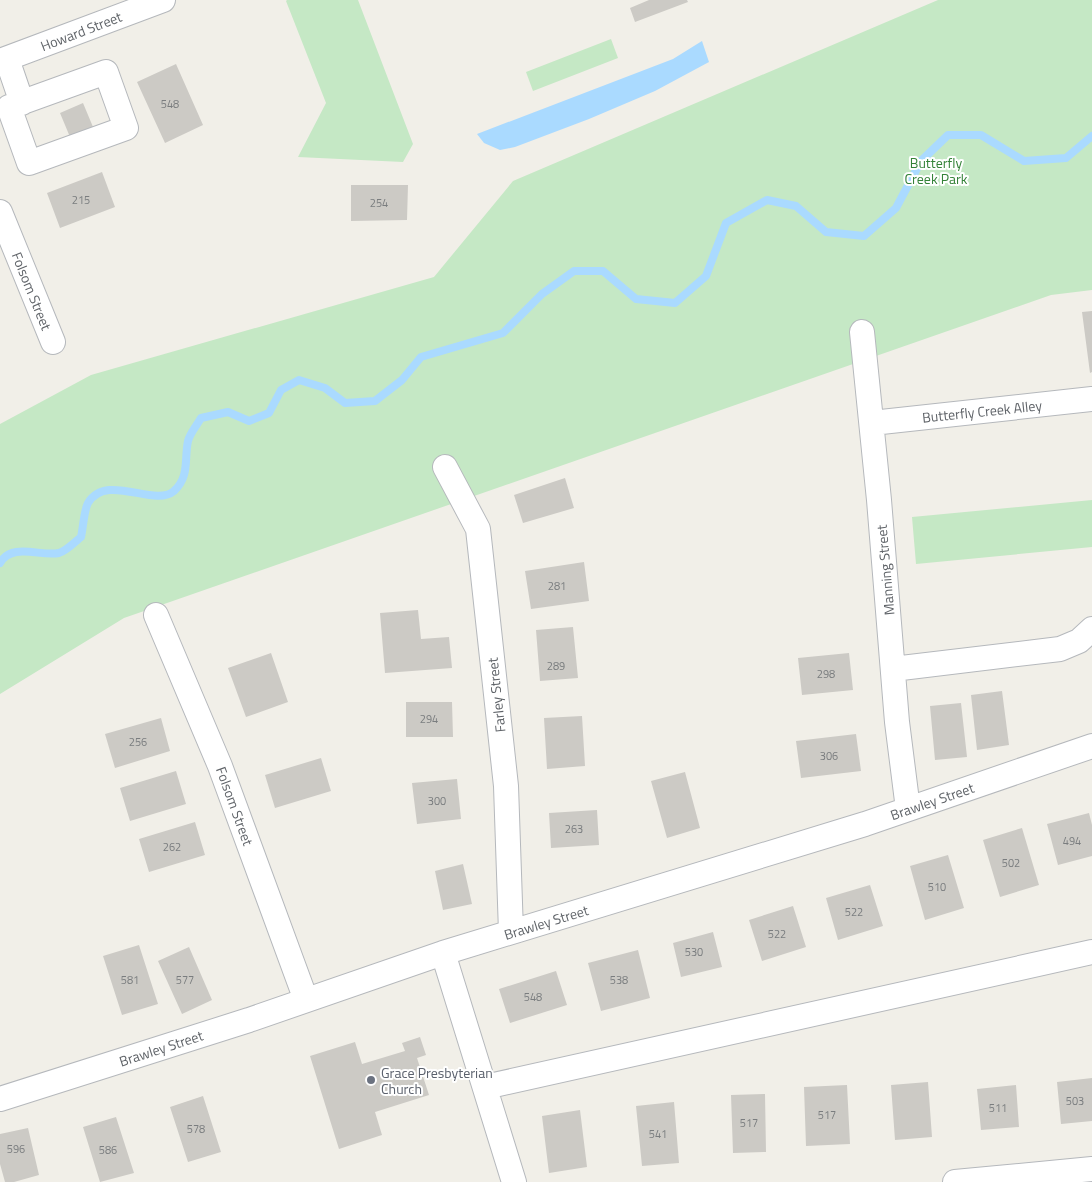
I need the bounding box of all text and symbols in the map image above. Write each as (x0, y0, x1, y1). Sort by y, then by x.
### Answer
street label: Howard Street (37, 6, 125, 56)
house number: 548 (161, 96, 179, 112)
park label: Butterfly Creek Park (905, 152, 968, 189)
house number: 215 (72, 192, 90, 208)
house number: 254 (370, 195, 388, 211)
street label: Folsom Street (7, 249, 57, 333)
street label: Butterfly Creek Alley (921, 394, 1043, 428)
street label: Manning Street (871, 524, 899, 616)
house number: 281 (548, 578, 566, 594)
street label: Farley Street (482, 657, 510, 733)
house number: 289 (547, 658, 565, 674)
house number: 298 (817, 666, 835, 682)
house number: 294 (420, 711, 438, 727)
house number: 256 (129, 734, 147, 750)
house number: 306 (820, 748, 838, 764)
street label: Folsom Street (211, 764, 259, 848)
street label: Brawley Street (887, 777, 977, 825)
house number: 300 (428, 793, 446, 809)
house number: 263 (565, 821, 583, 837)
house number: 494 (1063, 833, 1081, 849)
house number: 262 (163, 839, 181, 855)
house number: 502 (1002, 855, 1020, 871)
house number: 510 (928, 879, 946, 895)
street label: Brawley Street (501, 899, 591, 945)
house number: 522 (845, 904, 863, 920)
house number: 522 (768, 926, 786, 942)
house number: 530 (685, 944, 703, 960)
house number: 581 (121, 972, 139, 988)
house number: 577 (176, 972, 194, 988)
house number: 538 (610, 972, 628, 988)
house number: 548 (524, 989, 542, 1005)
street label: Brawley Street (116, 1025, 206, 1071)
place label: Grace Presbyterian Church (381, 1062, 493, 1099)
marker: Grace Presbyterian Church (365, 1074, 377, 1086)
house number: 503 (1066, 1093, 1084, 1109)
house number: 511 (989, 1100, 1007, 1116)
house number: 517 (818, 1107, 836, 1123)
house number: 517 (740, 1115, 758, 1131)
house number: 578 (187, 1121, 205, 1137)
house number: 541 (649, 1126, 667, 1142)
house number: 596 (7, 1141, 25, 1157)
house number: 586 (99, 1142, 117, 1158)

